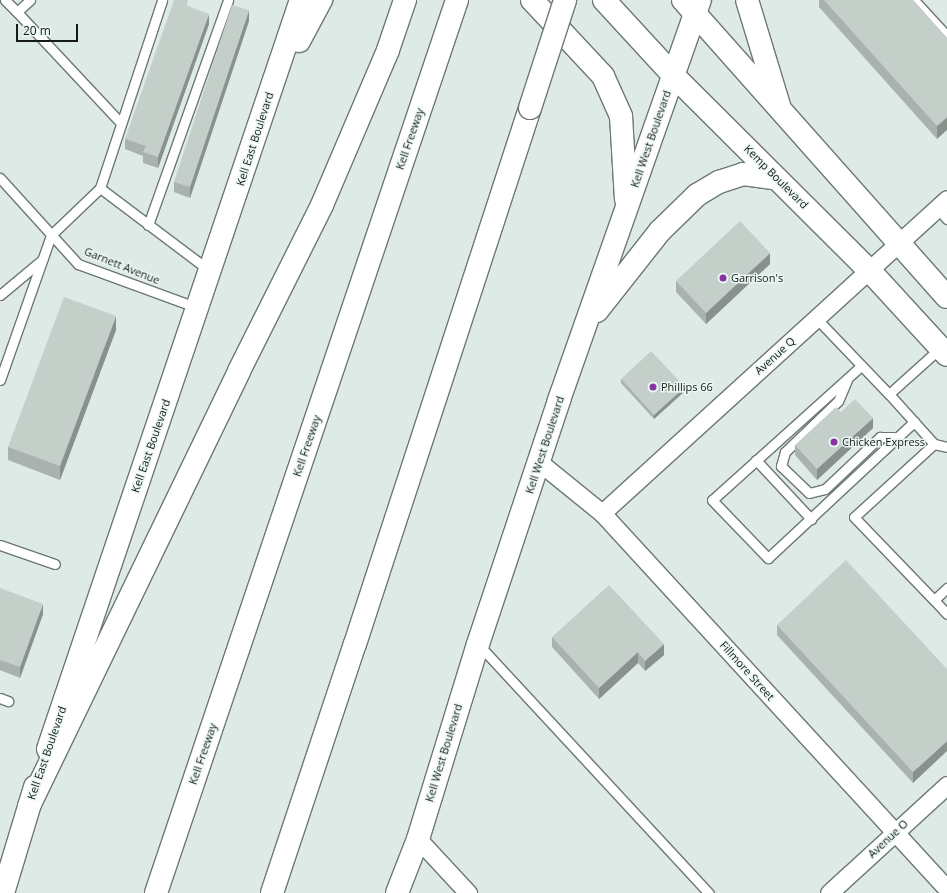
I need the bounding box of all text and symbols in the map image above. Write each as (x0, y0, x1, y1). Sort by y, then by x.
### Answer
scale bar (18, 16, 80, 42)
text: 20 m (23, 22, 51, 39)
street label: Kell West Boulevard (628, 89, 674, 189)
street label: Kell East Boulevard (234, 90, 276, 188)
street label: Kell Freeway (393, 107, 427, 171)
street label: Kemp Boulevard (741, 142, 811, 212)
street label: Garnett Avenue (82, 245, 162, 287)
place label: Garrison's (731, 271, 783, 285)
marker: Garrison's (718, 273, 728, 283)
street label: Avenue Q (752, 334, 798, 378)
place label: Phillips 66 (661, 380, 713, 394)
marker: Phillips 66 (648, 382, 658, 392)
street label: Kell West Boulevard (523, 394, 567, 496)
street label: Kell East Boulevard (129, 398, 173, 494)
street label: Kell Freeway (290, 414, 324, 478)
place label: Chicken Express (842, 435, 925, 449)
marker: Chicken Express (829, 437, 839, 447)
street label: Fillmore Street (717, 639, 777, 703)
street label: Kell West Boulevard (423, 702, 465, 804)
street label: Kell East Boulevard (25, 705, 69, 801)
street label: Kell Freeway (186, 722, 220, 786)
street label: Avenue O (865, 817, 911, 861)

